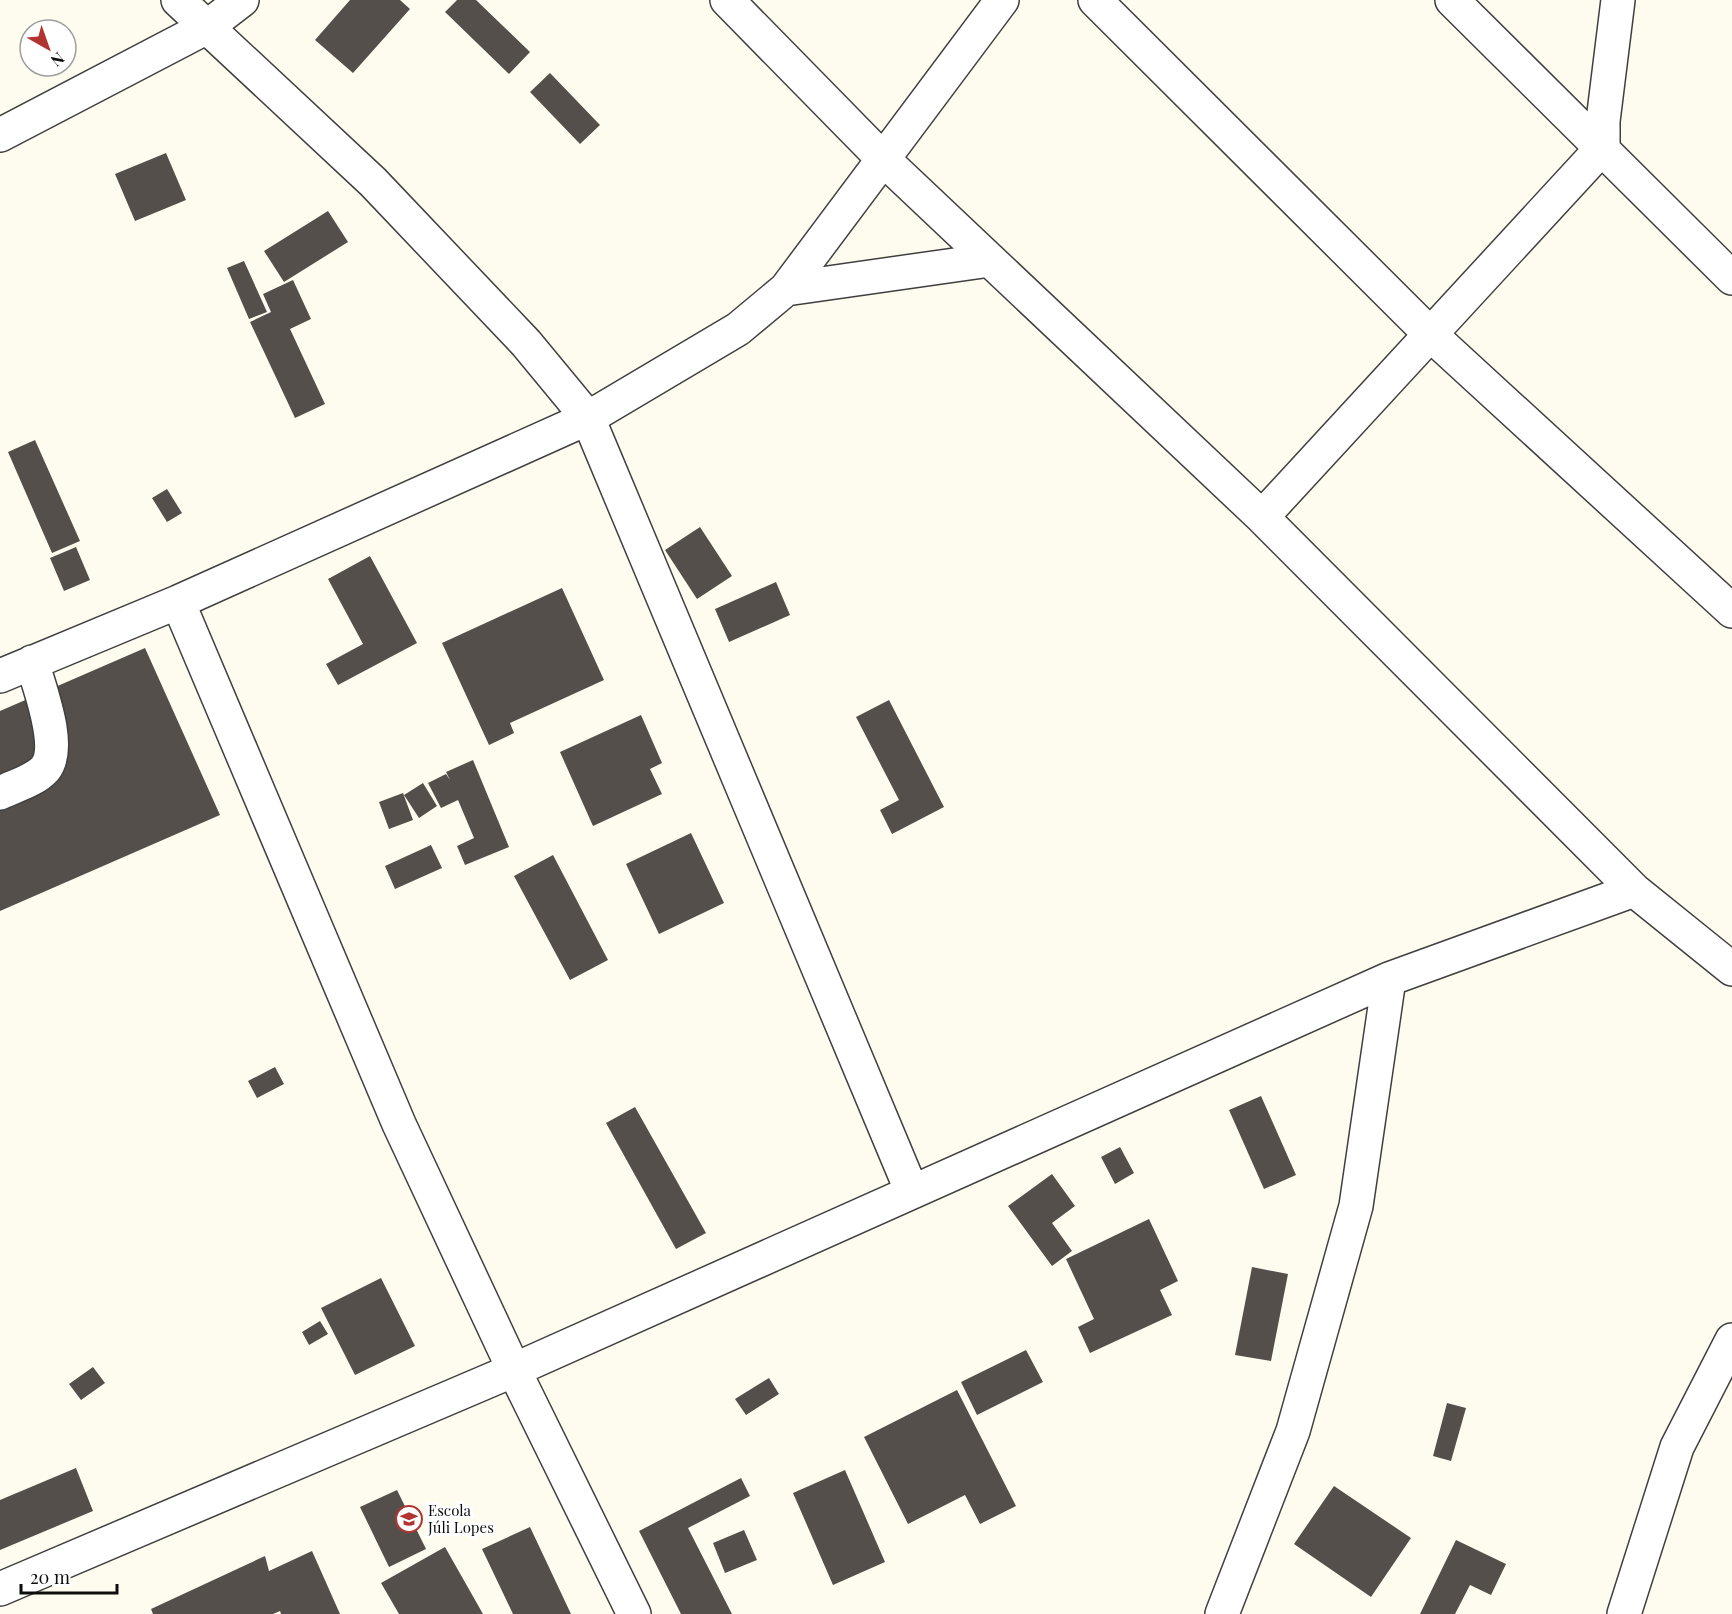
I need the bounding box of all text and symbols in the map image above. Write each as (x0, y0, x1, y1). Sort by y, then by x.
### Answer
north arrow (18, 18, 78, 78)
text: N (46, 48, 69, 72)
place label: Escola Júli Lopes (427, 1500, 494, 1537)
school or university icon: Escola Júli Lopes (394, 1504, 424, 1534)
scale bar (21, 1557, 117, 1595)
text: 20 m (30, 1565, 70, 1589)

